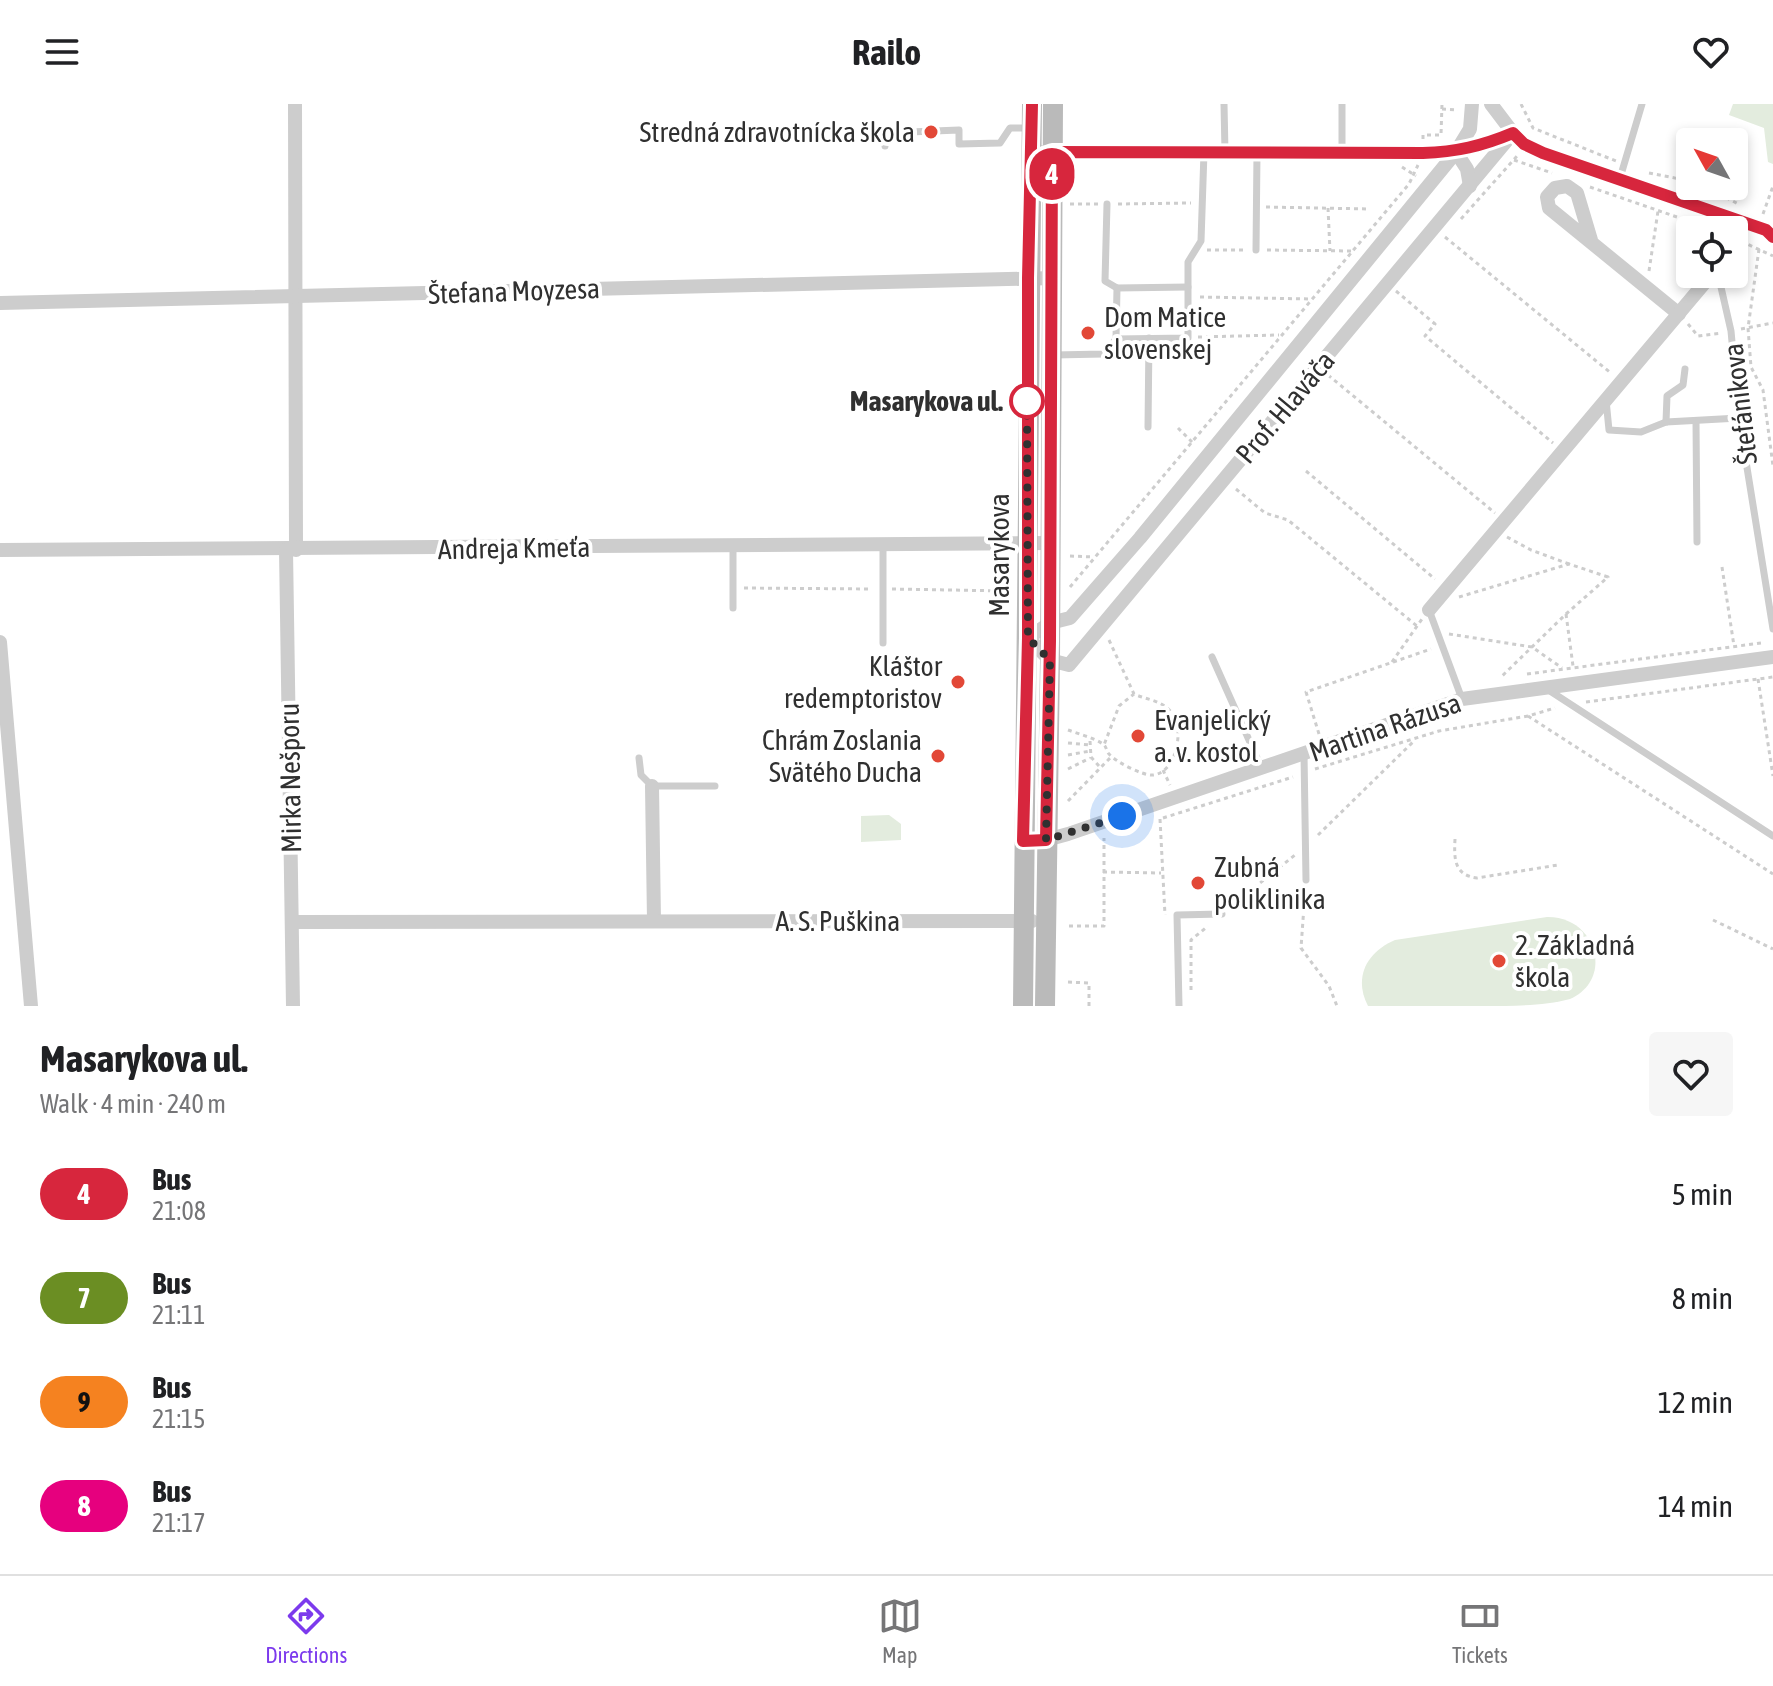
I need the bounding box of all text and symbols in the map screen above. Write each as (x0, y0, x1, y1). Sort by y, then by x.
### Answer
icon: menu (40, 30, 84, 74)
icon: heart (1689, 30, 1733, 74)
text: Railo (852, 31, 921, 73)
place label: Stredná zdravotnícka škola (640, 116, 915, 148)
marker: Stredná zdravotnícka škola (922, 123, 940, 141)
north arrow (1676, 128, 1748, 200)
map controls (1676, 128, 1748, 288)
line badge: 4 (1026, 148, 1078, 200)
text: 4 (1045, 158, 1059, 190)
button: locate (1676, 216, 1748, 288)
street label: Štefana Moyzesa (427, 272, 601, 310)
place label: Dom Matice slovenskej (1104, 301, 1226, 365)
marker: Dom Matice slovenskej (1079, 324, 1097, 342)
street label: Štefánikova (1717, 342, 1763, 466)
street label: Prof. Hlaváča (1229, 345, 1341, 469)
marker: Masarykova ul. (1010, 384, 1044, 418)
place label: Masarykova ul. (850, 385, 1003, 417)
street label: Masarykova (983, 493, 1015, 617)
street label: Andreja Kmeťa (437, 531, 591, 565)
place label: Kláštor redemptoristov (784, 650, 943, 714)
marker: Kláštor redemptoristov (949, 673, 967, 691)
street label: Martina Rázusa (1305, 686, 1465, 768)
street label: Mirka Nešporu (273, 703, 307, 853)
place label: Evanjelický a. v. kostol (1154, 704, 1271, 768)
place label: Chrám Zoslania Svätého Ducha (762, 724, 922, 788)
marker: Evanjelický a. v. kostol (1129, 727, 1147, 745)
marker: Chrám Zoslania Svätého Ducha (929, 747, 947, 765)
your location (1102, 796, 1142, 836)
place label: Zubná poliklinika (1214, 851, 1326, 915)
marker: Zubná poliklinika (1189, 874, 1207, 892)
street label: A. S. Puškina (776, 905, 900, 937)
place label: 2. Základná škola (1515, 929, 1635, 993)
marker: 2. Základná škola (1490, 952, 1508, 970)
button: heart (1649, 1032, 1733, 1116)
text: Masarykova ul. (40, 1037, 248, 1080)
text: Walk · 4 min · 240 m (40, 1089, 226, 1119)
text: Bus (152, 1162, 191, 1196)
text: 5 min (1672, 1177, 1733, 1211)
text: 4 (77, 1178, 91, 1210)
text: 21:08 (152, 1196, 206, 1226)
text: Bus (152, 1266, 191, 1300)
text: 8 min (1672, 1281, 1733, 1315)
text: 7 (77, 1282, 91, 1314)
text: 21:11 (152, 1300, 206, 1330)
text: Bus (152, 1370, 191, 1404)
text: 12 min (1658, 1385, 1733, 1419)
text: 9 (77, 1386, 91, 1418)
text: 21:15 (152, 1404, 206, 1434)
text: Bus (152, 1474, 191, 1508)
text: 14 min (1658, 1489, 1733, 1523)
text: 8 (77, 1490, 91, 1522)
text: 21:17 (152, 1508, 206, 1538)
tab: Directions (265, 1594, 347, 1668)
tab: Map (878, 1594, 922, 1668)
tab: Tickets (1452, 1594, 1508, 1668)

